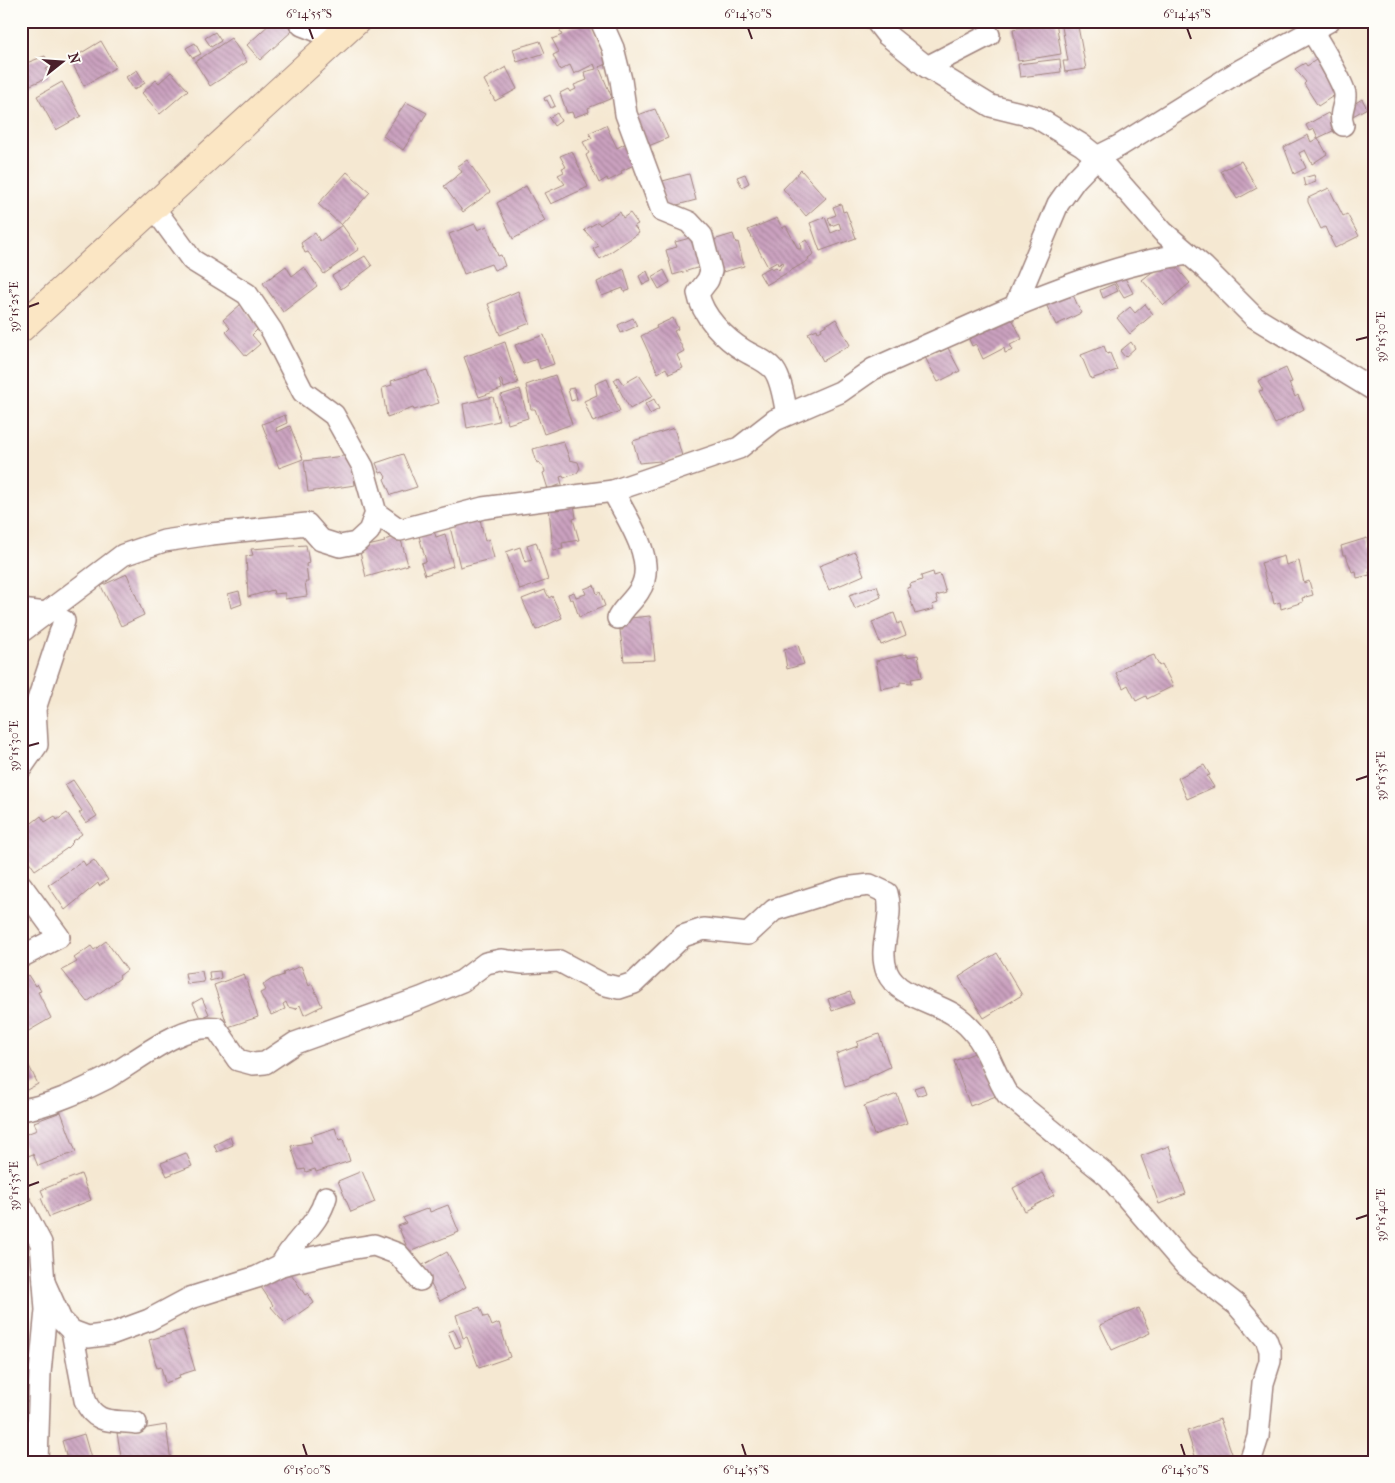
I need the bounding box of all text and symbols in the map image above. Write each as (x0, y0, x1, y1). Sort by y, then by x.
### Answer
text: 6°14'55"S (286, 7, 332, 21)
text: 6°14'50"S (724, 7, 772, 21)
text: 6°14'45"S (1163, 7, 1211, 21)
north arrow (38, 38, 88, 88)
text: N (64, 51, 84, 66)
text: 39°15'25"E (7, 282, 21, 332)
text: 39°15'30"E (1374, 311, 1388, 363)
text: 39°15'30"E (7, 720, 21, 772)
text: 39°15'35"E (1374, 751, 1388, 801)
text: 39°15'35"E (7, 1161, 21, 1211)
text: 39°15'40"E (1374, 1188, 1388, 1242)
text: 6°15'00"S (284, 1463, 330, 1477)
text: 6°14'55"S (723, 1463, 769, 1477)
text: 6°14'50"S (1161, 1463, 1209, 1477)

